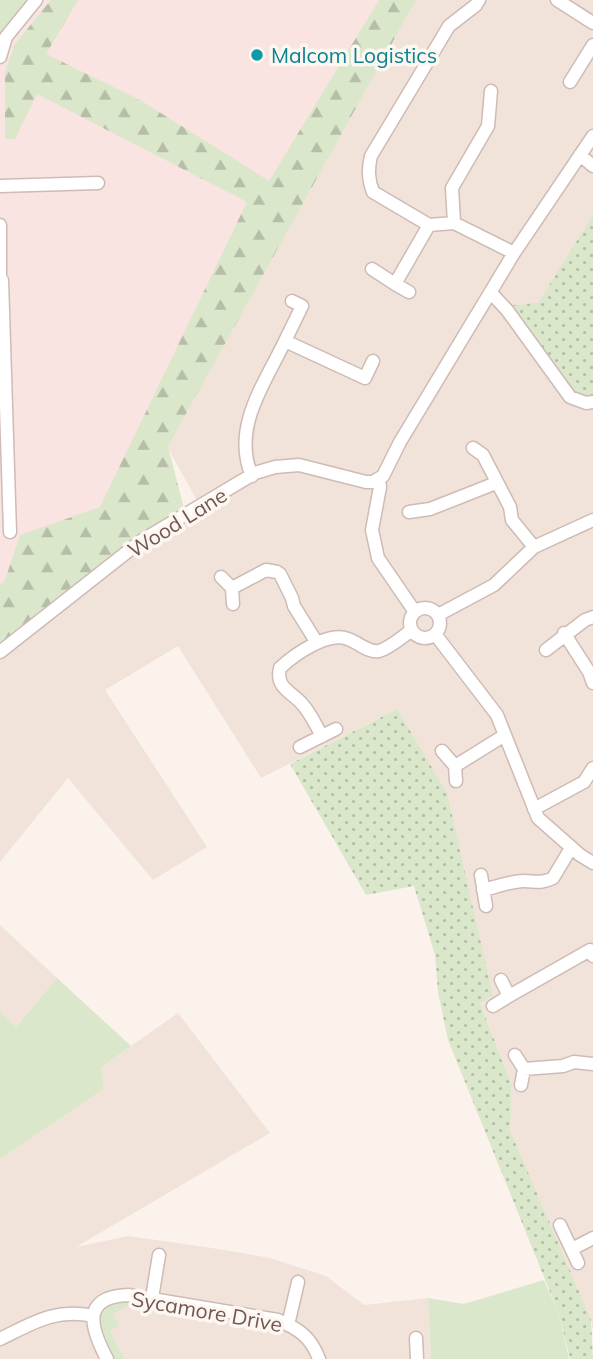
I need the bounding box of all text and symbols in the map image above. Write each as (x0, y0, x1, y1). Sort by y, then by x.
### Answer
place label: Malcom Logistics (271, 42, 437, 68)
marker: Malcom Logistics (249, 47, 265, 63)
street label: Wood Lane (123, 481, 231, 563)
street label: Sycamore Drive (130, 1285, 284, 1337)

